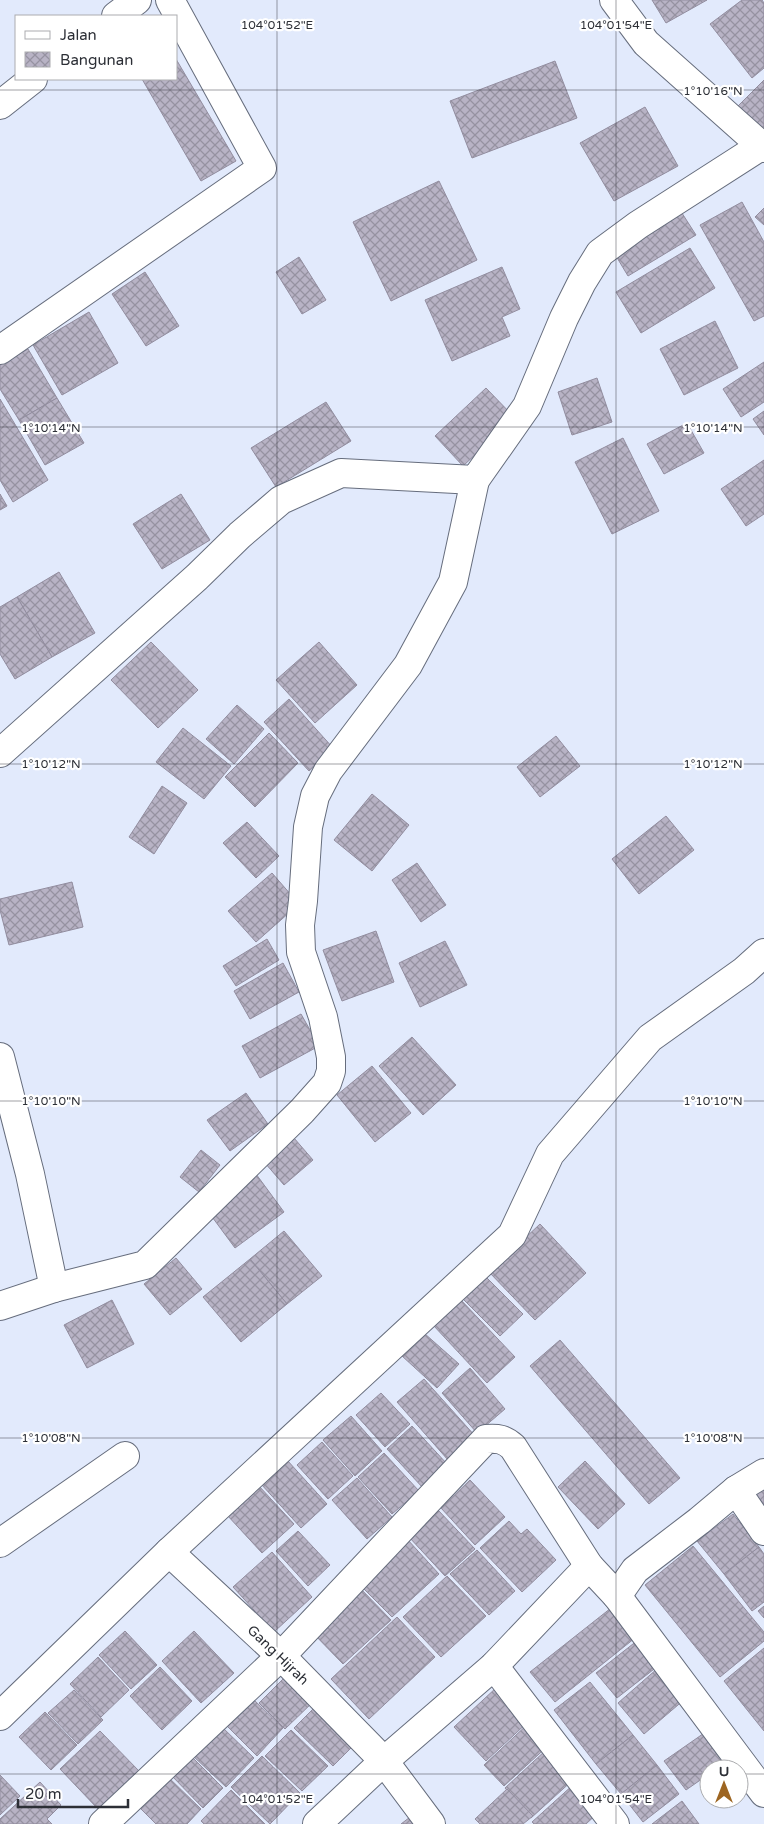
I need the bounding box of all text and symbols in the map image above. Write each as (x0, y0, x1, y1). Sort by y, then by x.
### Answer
legend (15, 15, 178, 80)
text: 104°01'52"E (241, 18, 314, 32)
text: 104°01'54"E (580, 18, 653, 32)
text: Jalan (60, 26, 97, 44)
text: Bangunan (60, 51, 133, 69)
text: 1°10'16"N (683, 84, 743, 98)
text: 1°10'14"N (21, 421, 81, 435)
text: 1°10'14"N (683, 421, 743, 435)
text: 1°10'12"N (21, 757, 81, 771)
text: 1°10'12"N (683, 757, 743, 771)
text: 1°10'10"N (21, 1094, 81, 1108)
text: 1°10'10"N (683, 1094, 743, 1108)
text: 1°10'08"N (21, 1431, 81, 1445)
text: 1°10'08"N (683, 1431, 743, 1445)
street label: Gang Hijrah (244, 1622, 312, 1688)
north arrow (699, 1759, 749, 1809)
text: U (719, 1763, 729, 1780)
scale bar (18, 1776, 128, 1808)
text: 20 m (25, 1785, 62, 1803)
text: 104°01'52"E (241, 1792, 314, 1806)
text: 104°01'54"E (580, 1792, 653, 1806)

